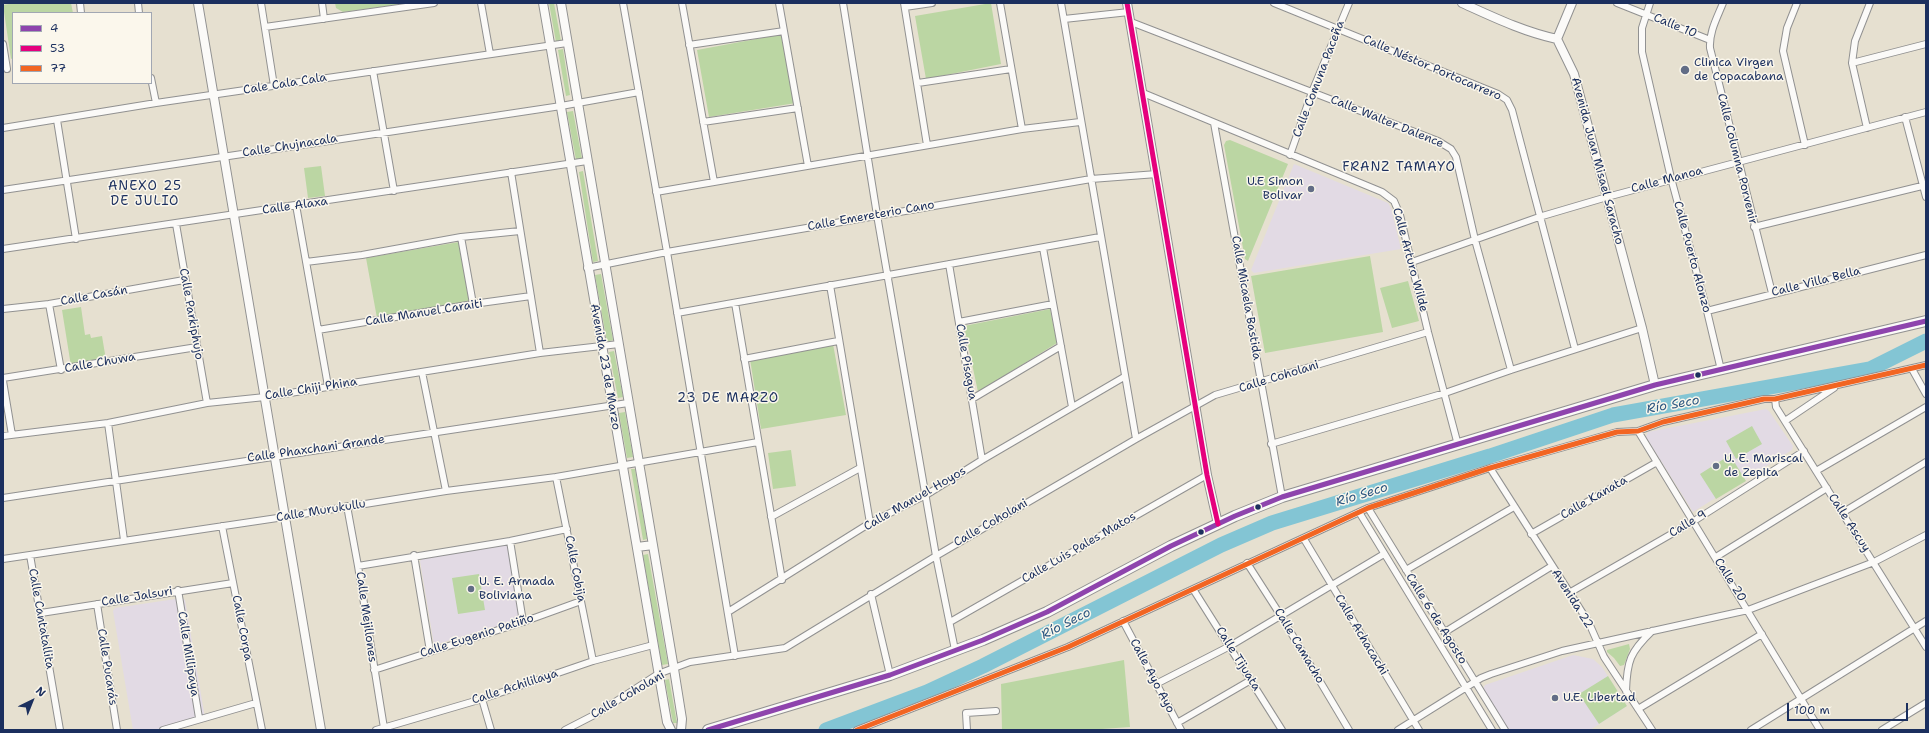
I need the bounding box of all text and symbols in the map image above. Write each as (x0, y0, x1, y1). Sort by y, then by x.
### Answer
street label: Calle 10 (1651, 11, 1699, 41)
legend (12, 12, 152, 84)
street label: Calle Comuna Paceña (1290, 19, 1348, 139)
text: 4 (50, 20, 58, 36)
street label: Calle Néstor Portocarrero (1361, 32, 1503, 104)
text: 53 (50, 40, 65, 56)
place label: Clinica Virgen de Copacabana (1694, 56, 1783, 84)
text: 77 (50, 60, 66, 76)
marker: Clinica Virgen de Copacabana (1679, 64, 1691, 76)
street label: Cale Cala Cala (242, 70, 328, 98)
street label: Avenida Juan Misael Saracho (1568, 76, 1626, 246)
street label: Calle Columna Porvenir (1714, 92, 1760, 226)
street label: Calle Walter Dalence (1328, 93, 1446, 151)
street label: Calle Chujnacala (241, 131, 339, 161)
district label: FRANZ TAMAYO (1342, 160, 1456, 176)
street label: Calle Manoa (1630, 164, 1704, 196)
place label: U.E Simon Bolivar (1247, 175, 1303, 203)
district label: ANEXO 25 DE JULIO (108, 179, 182, 210)
marker: U.E Simon Bolivar (1306, 184, 1316, 194)
street label: Calle Alaxa (261, 194, 329, 218)
street label: Calle Emereterio Cano (806, 198, 936, 234)
street label: Calle Puerto Alonzo (1670, 200, 1714, 314)
street label: Calle Arturo Wilde (1389, 206, 1431, 314)
street label: Calle Micaela Bastida (1228, 235, 1264, 361)
street label: Calle Villa Bella (1770, 264, 1862, 300)
street label: Calle Parkiphujo (176, 267, 206, 361)
street label: Calle Casán (59, 283, 129, 309)
street label: Calle Manuel Caraiti (364, 297, 484, 329)
street label: Avenida 23 de Marzo (587, 303, 623, 431)
street label: Calle Pisagua (952, 323, 980, 401)
street label: Calle Chuwa (63, 350, 137, 376)
street label: Calle Coholani (1237, 358, 1321, 396)
unlabelled marker (1693, 370, 1703, 380)
street label: Calle Chiji Phina (264, 375, 358, 403)
district label: 23 DE MARZO (677, 391, 779, 407)
water label: Río Seco (1645, 393, 1701, 417)
street label: Calle Phaxchani Grande (246, 432, 386, 466)
place label: U. E. Mariscal de Zepita (1724, 452, 1803, 480)
marker: U. E. Mariscal de Zepita (1711, 461, 1721, 471)
street label: Calle Manuel Hoyos (861, 464, 969, 534)
street label: Calle Kanata (1558, 473, 1630, 523)
water label: Río Seco (1334, 480, 1390, 510)
street label: Calle Ascuy (1825, 491, 1873, 555)
street label: Calle Coholani (951, 496, 1031, 550)
street label: Calle Murukullu (275, 497, 367, 525)
unlabelled marker (1253, 502, 1263, 512)
street label: Calle 9 (1667, 507, 1709, 541)
street label: Calle Luis Pales Matos (1019, 509, 1139, 587)
unlabelled marker (1196, 527, 1206, 537)
street label: Calle Cobija (561, 534, 589, 604)
street label: Calle 20 (1711, 555, 1749, 605)
street label: Avenida 22 (1548, 567, 1596, 631)
street label: Calle Cantatallita (25, 568, 57, 670)
street label: Calle Mejillones (353, 571, 379, 663)
street label: Calle 6 de Agosto (1402, 571, 1470, 667)
place label: U. E. Armada Boliviana (479, 575, 555, 603)
street label: Calle Jalsuri (100, 584, 174, 610)
marker: U. E. Armada Boliviana (466, 584, 476, 594)
street label: Calle Achacachi (1331, 592, 1391, 678)
street label: Calle Corpa (229, 594, 255, 662)
water label: Río Seco (1039, 605, 1093, 643)
street label: Calle Camacho (1271, 606, 1327, 686)
street label: Calle Millipaya (174, 610, 202, 698)
street label: Calle Eugenio Patiño (418, 611, 536, 661)
street label: Calle Tijuata (1213, 624, 1263, 694)
street label: Calle Pucarás (94, 628, 120, 706)
street label: Calle Ayo Ayo (1126, 636, 1178, 716)
street label: Calle Achililaya (470, 666, 560, 708)
street label: Calle Coholani (588, 668, 668, 722)
north arrow (12, 681, 52, 721)
text: N (32, 683, 49, 700)
place label: U.E. Libertad (1563, 691, 1636, 705)
marker: U.E. Libertad (1550, 693, 1560, 703)
scale bar (1789, 695, 1910, 721)
text: 100 m (1794, 702, 1830, 718)

